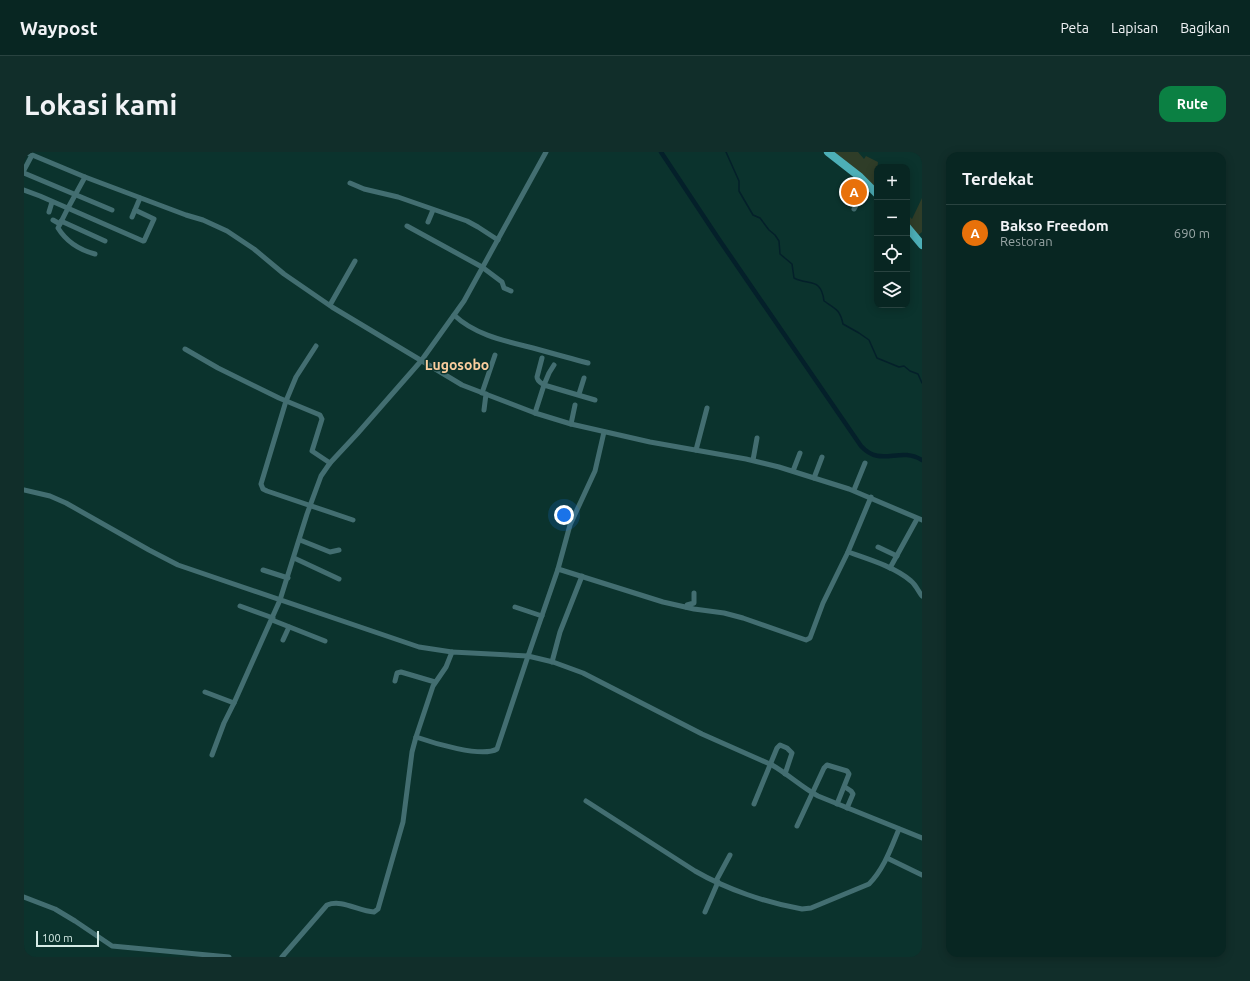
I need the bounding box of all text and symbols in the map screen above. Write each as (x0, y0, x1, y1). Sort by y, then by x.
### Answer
text: Waypost (20, 17, 98, 39)
text: Peta (1061, 20, 1089, 36)
text: Lapisan (1111, 20, 1158, 36)
text: Bagikan (1180, 20, 1230, 36)
button: Rute (1159, 86, 1226, 122)
text: Lokasi kami (24, 89, 177, 120)
map controls (874, 164, 910, 308)
button: + (874, 164, 910, 200)
text: Terdekat (962, 169, 1034, 188)
pin: A (841, 177, 867, 207)
button: − (874, 200, 910, 236)
text: Bakso Freedom (1000, 217, 1109, 234)
text: A (970, 226, 980, 240)
text: 690 m (1174, 226, 1210, 240)
text: Restoran (1000, 234, 1053, 248)
button: locate (874, 236, 910, 272)
button: layers (874, 272, 910, 308)
district label: Lugosobo (425, 357, 489, 373)
your location (554, 505, 574, 525)
scale bar (36, 929, 99, 948)
text: 100 m (42, 932, 73, 944)

